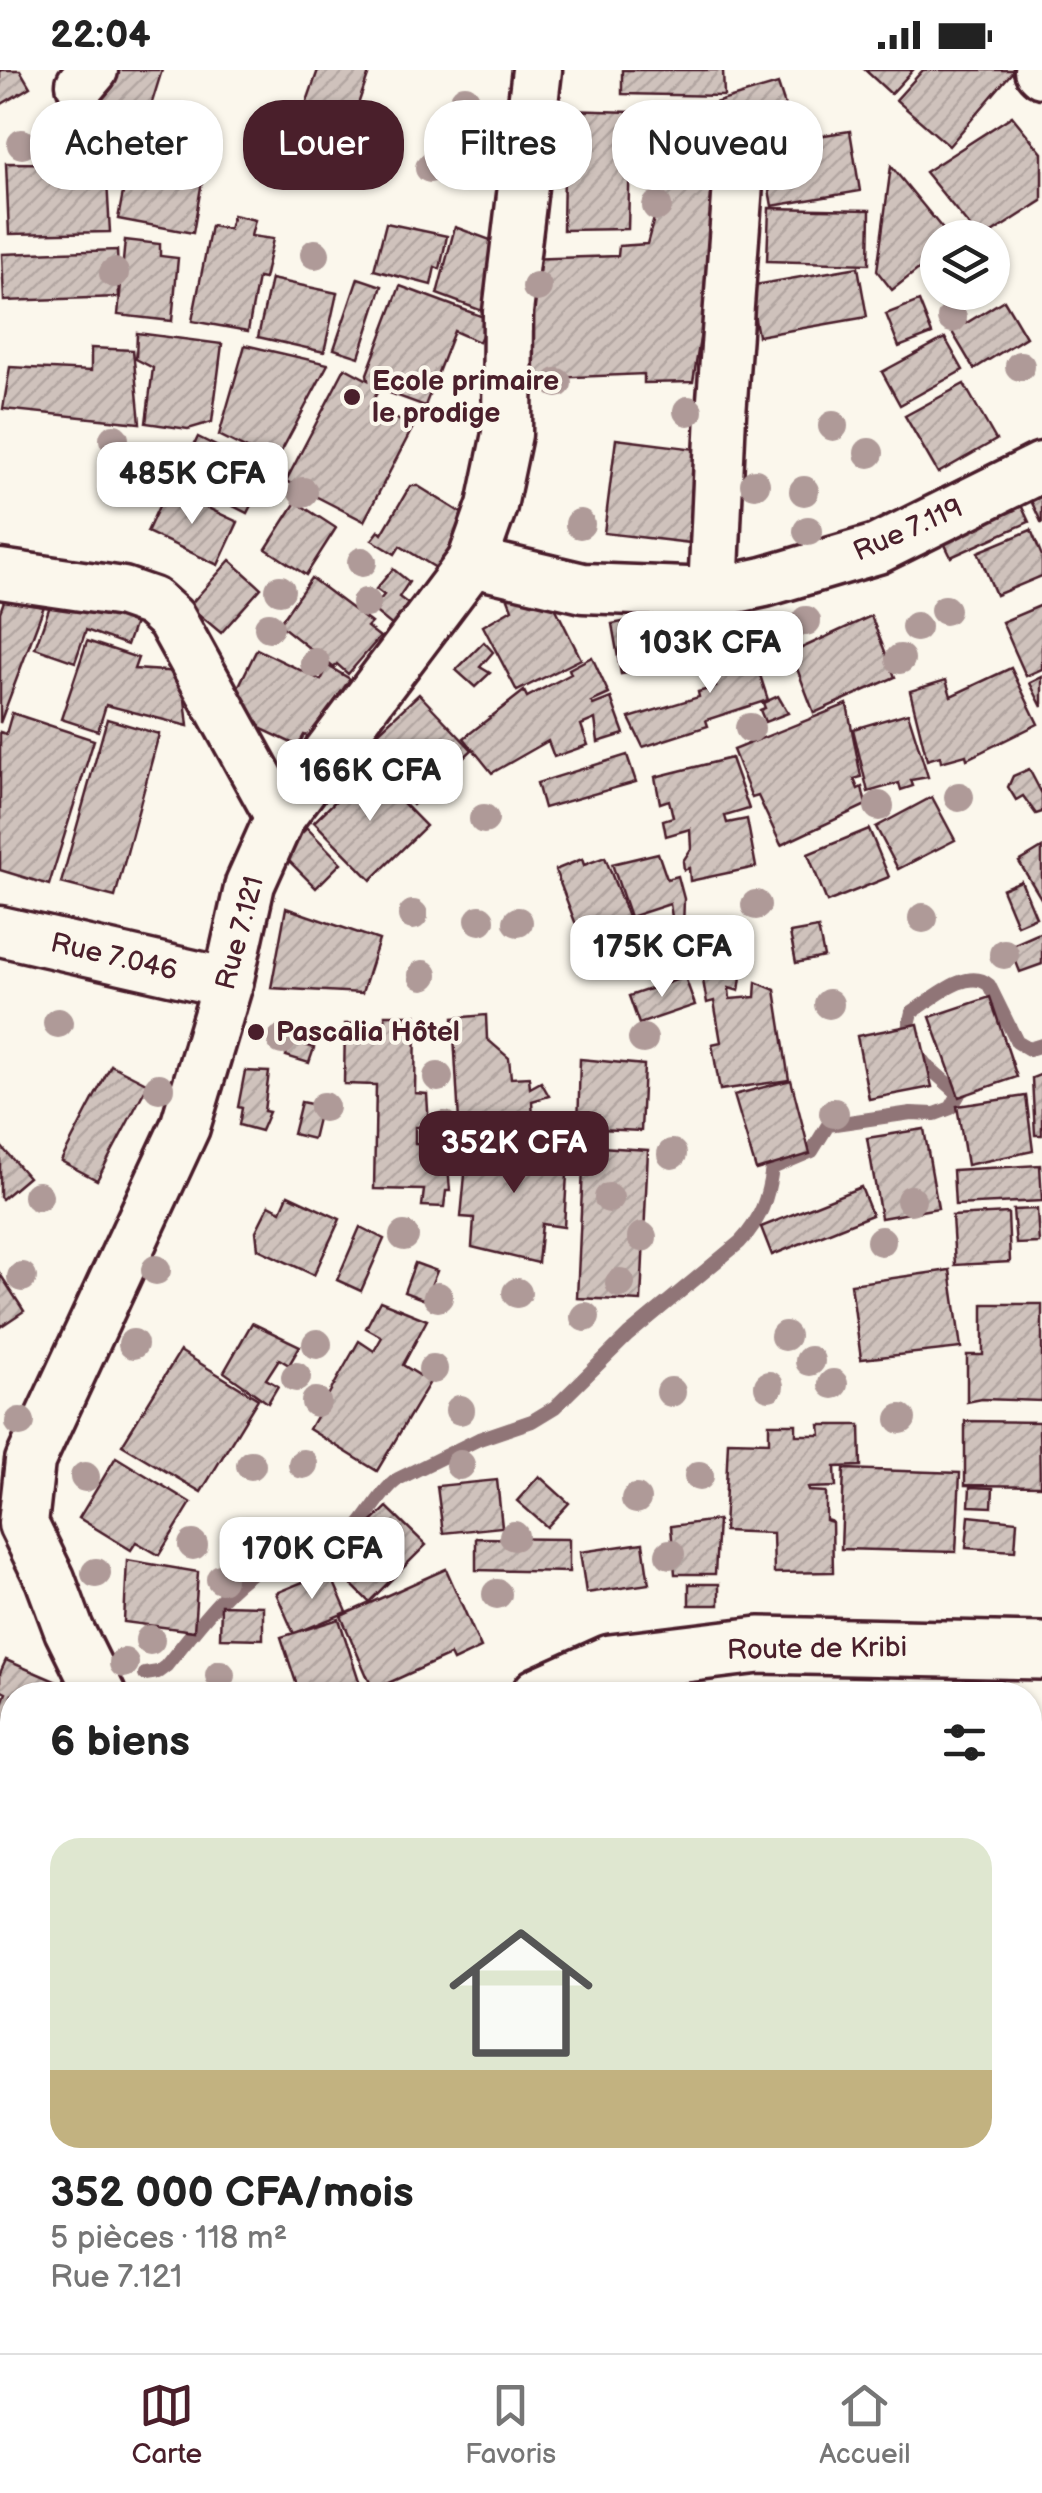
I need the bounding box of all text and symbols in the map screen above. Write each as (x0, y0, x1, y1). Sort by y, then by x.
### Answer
text: 22:04 (50, 13, 151, 58)
chip: Acheter (30, 100, 223, 190)
chip: Louer (243, 100, 404, 190)
chip: Filtres (424, 100, 592, 190)
chip: Nouveau (612, 100, 823, 190)
map controls (920, 220, 1010, 310)
button: layers (920, 220, 1010, 310)
place label: Ecole primaire le prodige (372, 365, 559, 430)
marker: Ecole primaire le prodige (341, 386, 363, 408)
pin: 485K CFA (89, 442, 295, 527)
text: 485K CFA (119, 455, 265, 494)
street label: Rue 7.119 (848, 491, 968, 569)
pin: 103K CFA (607, 611, 813, 696)
text: 103K CFA (639, 624, 781, 663)
pin: 166K CFA (267, 739, 473, 824)
text: 166K CFA (299, 752, 441, 791)
street label: Rue 7.121 (209, 873, 271, 993)
pin: 175K CFA (559, 915, 765, 1000)
street label: Rue 7.046 (48, 926, 180, 988)
text: 175K CFA (592, 928, 732, 967)
place label: Pascalia Hôtel (276, 1016, 460, 1049)
marker: Pascalia Hôtel (245, 1021, 267, 1043)
pin: 352K CFA (411, 1111, 617, 1196)
text: 352K CFA (441, 1124, 587, 1163)
pin: 170K CFA (209, 1517, 415, 1602)
text: 170K CFA (241, 1530, 383, 1569)
street label: Route de Kribi (727, 1631, 907, 1667)
icon: filters (937, 1715, 992, 1770)
text: 6 biens (50, 1717, 190, 1768)
icon: home (431, 1903, 611, 2083)
text: 352 000 CFA/mois (50, 2168, 414, 2219)
text: 5 pièces · 118 m² (50, 2219, 287, 2258)
text: Rue 7.121 (50, 2258, 182, 2297)
tab: Carte (131, 2378, 202, 2471)
tab: Favoris (465, 2378, 556, 2471)
tab: Accueil (819, 2378, 911, 2471)

